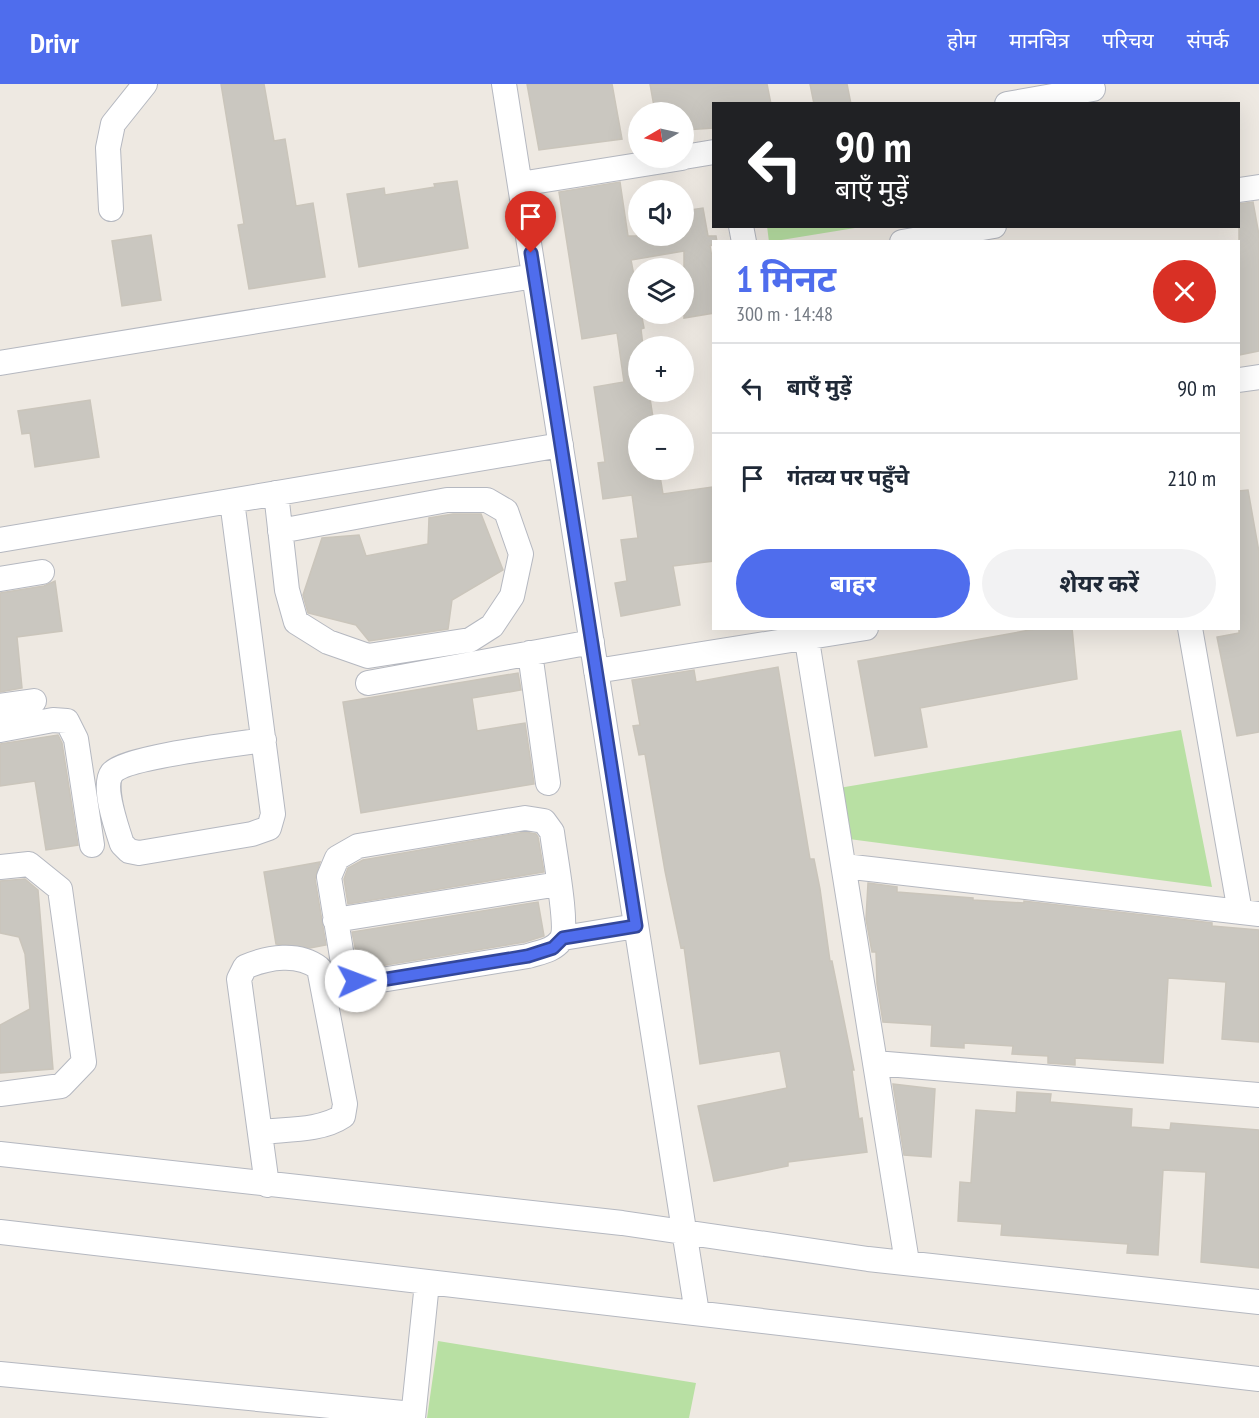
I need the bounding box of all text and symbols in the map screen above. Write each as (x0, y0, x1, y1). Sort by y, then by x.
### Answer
text: Drivr (30, 24, 79, 61)
text: होम (947, 27, 976, 54)
text: मानचित्र (1009, 27, 1069, 54)
text: परिचय (1102, 27, 1154, 54)
text: संपर्क (1187, 27, 1229, 54)
north arrow (628, 102, 694, 168)
map controls (628, 102, 694, 480)
text: 90 m (835, 119, 912, 174)
icon: left (736, 126, 814, 204)
text: बाएँ मुड़ें (835, 172, 909, 206)
button: sound (628, 180, 694, 246)
pin (505, 191, 556, 253)
icon: arrive (514, 200, 547, 233)
text: 1 मिनट (736, 255, 836, 302)
button: layers (628, 258, 694, 324)
button: close (1153, 260, 1216, 323)
text: 300 m · 14:48 (736, 301, 833, 327)
button: + (628, 336, 694, 402)
icon: left (736, 372, 769, 405)
text: बाएँ मुड़ें (787, 373, 852, 401)
text: 90 m (1177, 374, 1216, 402)
button: − (628, 414, 694, 480)
icon: arrive (736, 462, 769, 495)
text: गंतव्य पर पहुँचे (787, 463, 909, 491)
text: 210 m (1167, 464, 1216, 492)
button: बाहर (736, 549, 970, 618)
button: शेयर करें (982, 549, 1216, 618)
position arrow (324, 949, 388, 1013)

